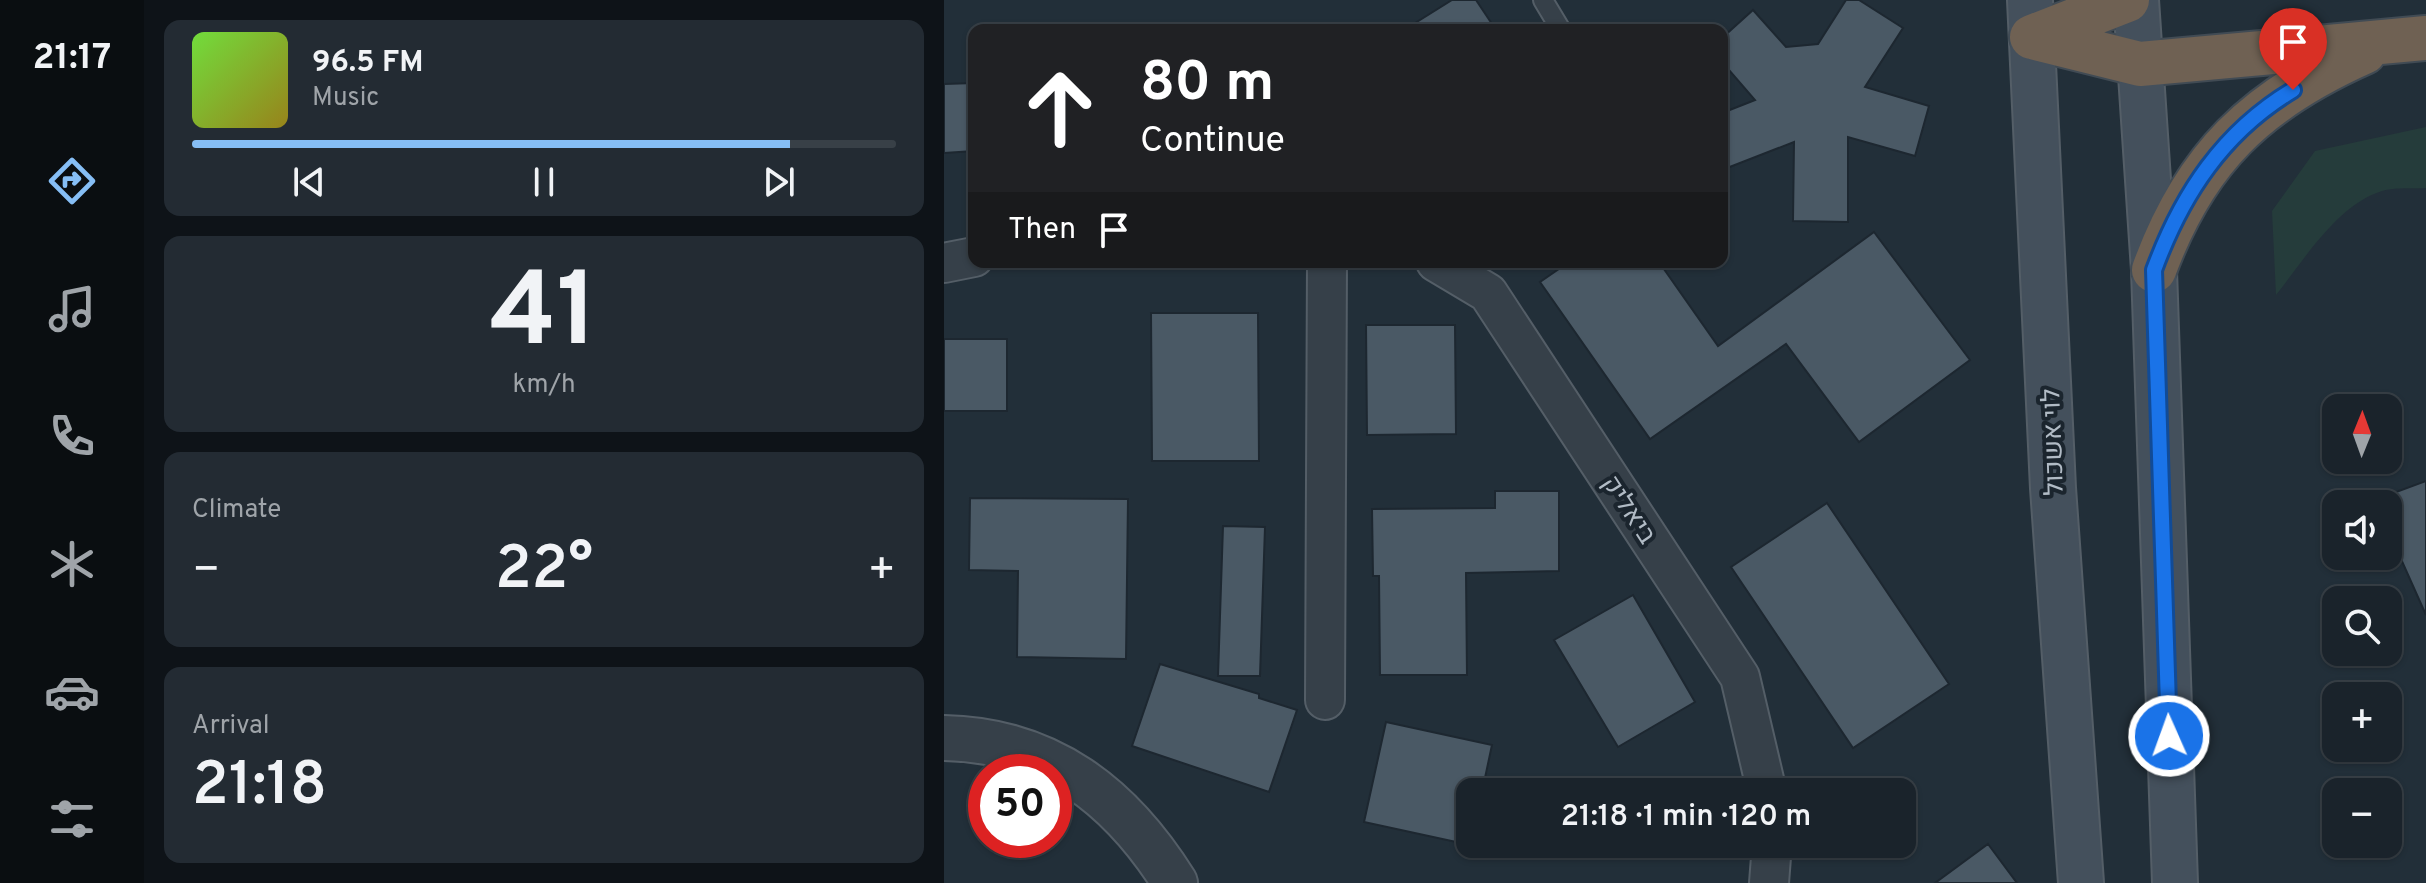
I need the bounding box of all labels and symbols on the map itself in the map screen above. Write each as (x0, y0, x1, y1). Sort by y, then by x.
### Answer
pin (2259, 8, 2327, 90)
street label: לוי אשכול (2036, 388, 2073, 496)
north arrow (2322, 394, 2402, 474)
street label: ביאליק (1593, 470, 1662, 551)
position arrow (2127, 694, 2211, 778)
speed limit sign: 50 (968, 754, 1072, 858)

